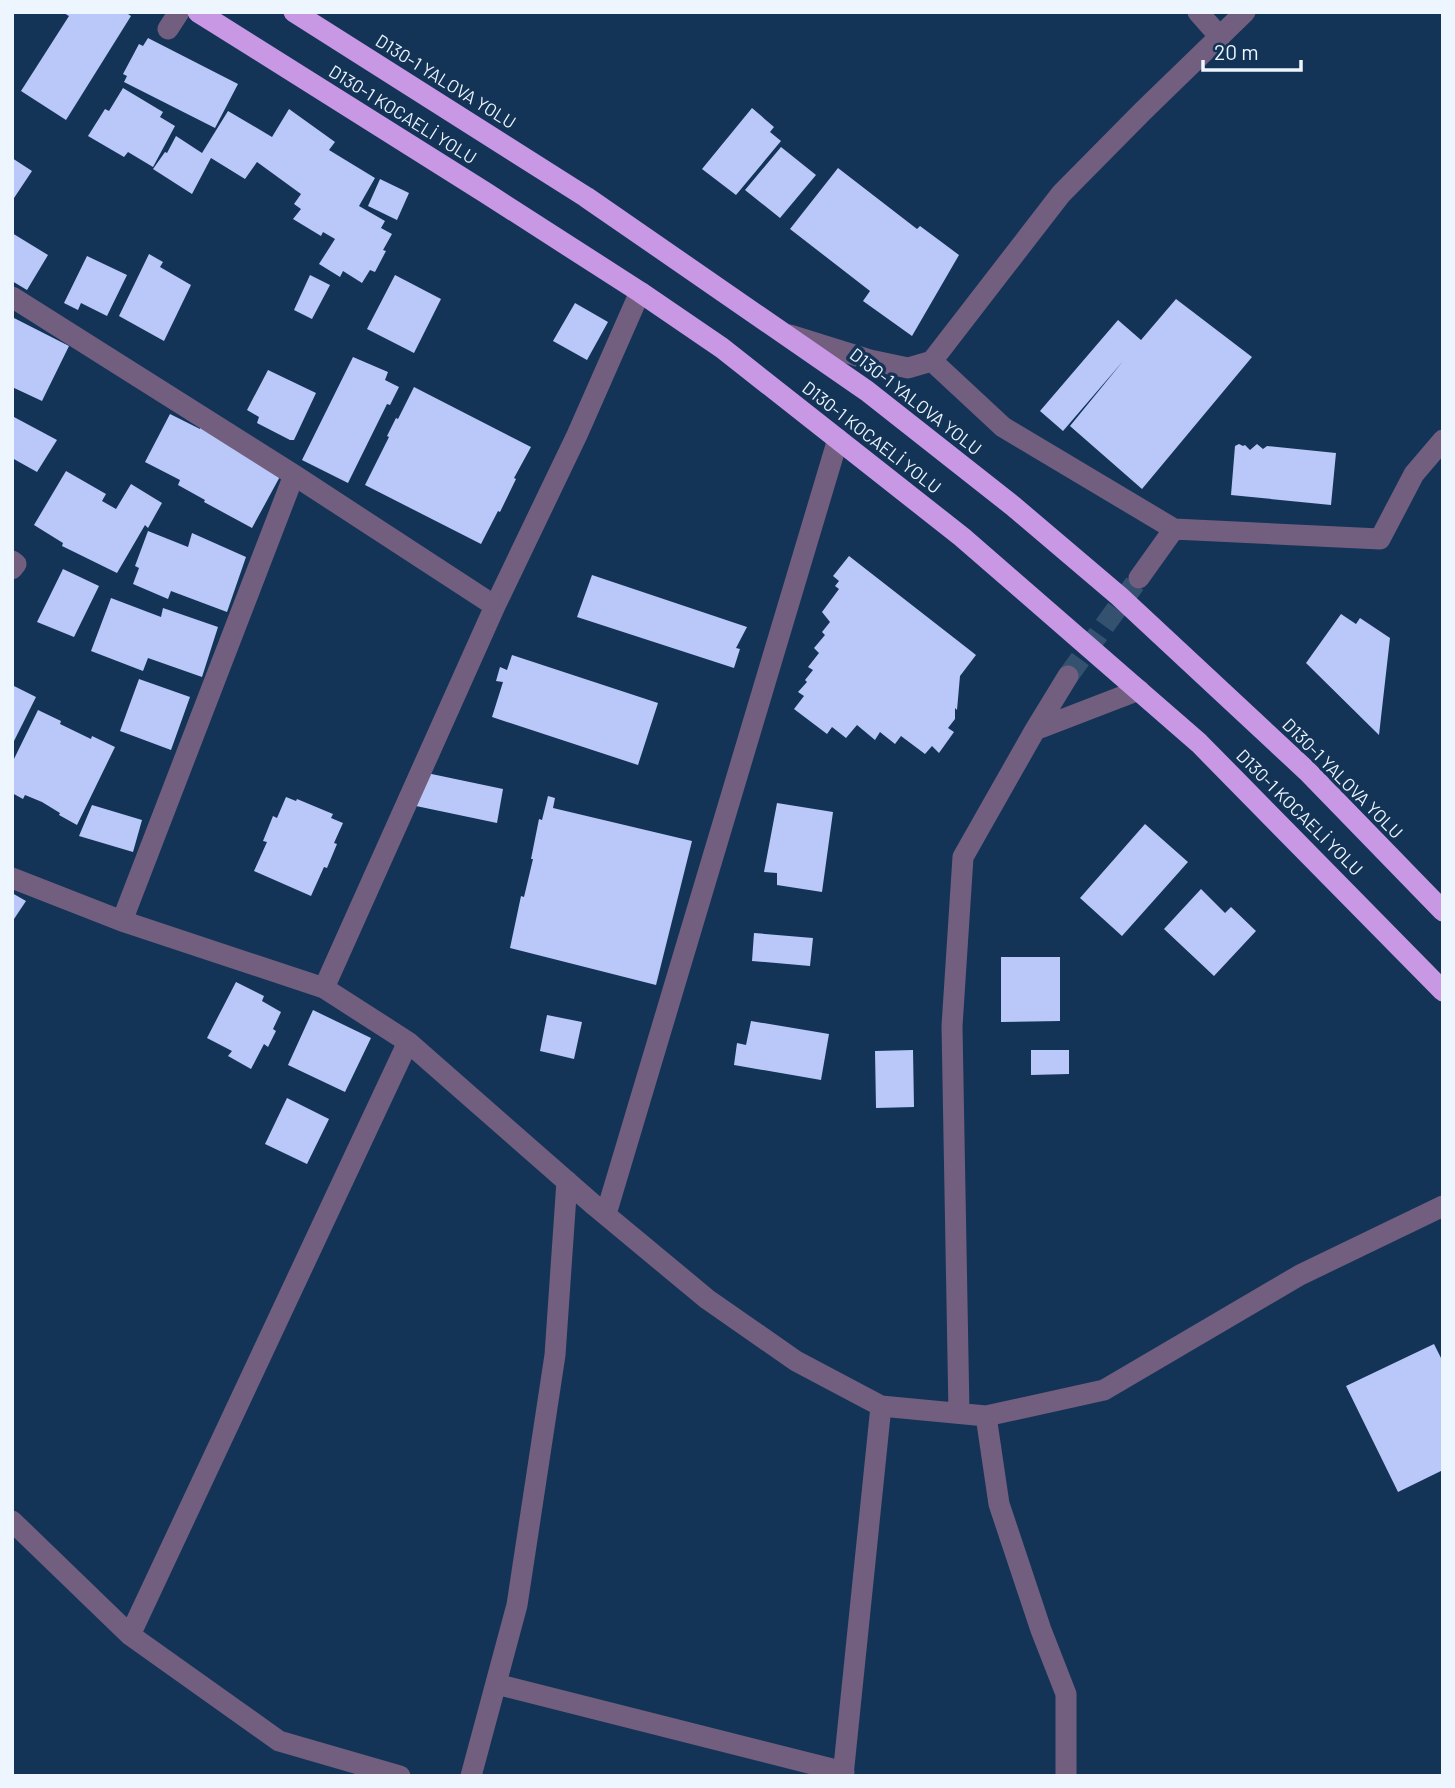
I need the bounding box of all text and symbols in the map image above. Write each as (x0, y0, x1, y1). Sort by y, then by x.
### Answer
scale bar (1203, 28, 1301, 72)
street label: D130-1 YALOVA YOLU (372, 29, 520, 133)
text: 20 m (1214, 39, 1259, 64)
street label: D130-1 KOCAELİ YOLU (325, 60, 481, 168)
street label: D130-1 YALOVA YOLU (846, 343, 986, 459)
street label: D130-1 KOCAELİ YOLU (798, 376, 946, 498)
street label: D130-1 YALOVA YOLU (1278, 713, 1408, 843)
street label: D130-1 KOCAELİ YOLU (1232, 744, 1368, 880)

